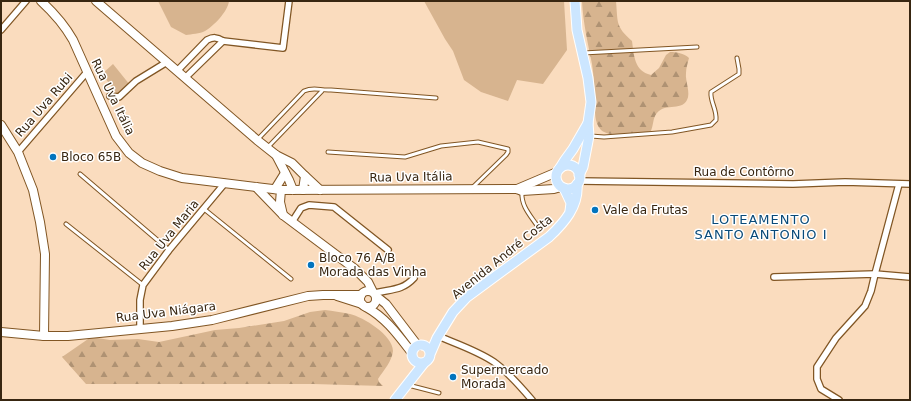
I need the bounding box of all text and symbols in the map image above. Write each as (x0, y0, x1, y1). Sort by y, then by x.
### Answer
street label: Rua Uva Itália (88, 57, 138, 137)
street label: Rua Uva Rubi (12, 70, 76, 140)
place label: Bloco 65B (61, 150, 121, 164)
marker: Bloco 65B (48, 152, 58, 162)
street label: Rua de Contôrno (694, 165, 794, 179)
street label: Rua Uva Itália (369, 169, 453, 185)
street label: Rua Uva Maria (136, 197, 202, 273)
place label: Vale da Frutas (603, 203, 688, 217)
marker: Vale da Frutas (590, 205, 600, 215)
street label: Avenida André Costa (449, 212, 555, 302)
district label: LOTEAMENTO SANTO ANTONIO I (695, 212, 827, 242)
place label: Bloco 76 A/B Morada das Vinha (319, 251, 427, 279)
marker: Bloco 76 A/B Morada das Vinha (306, 260, 316, 270)
street label: Rua Uva Niágara (115, 299, 217, 325)
place label: Supermercado Morada (461, 363, 549, 391)
marker: Supermercado Morada (448, 372, 458, 382)

